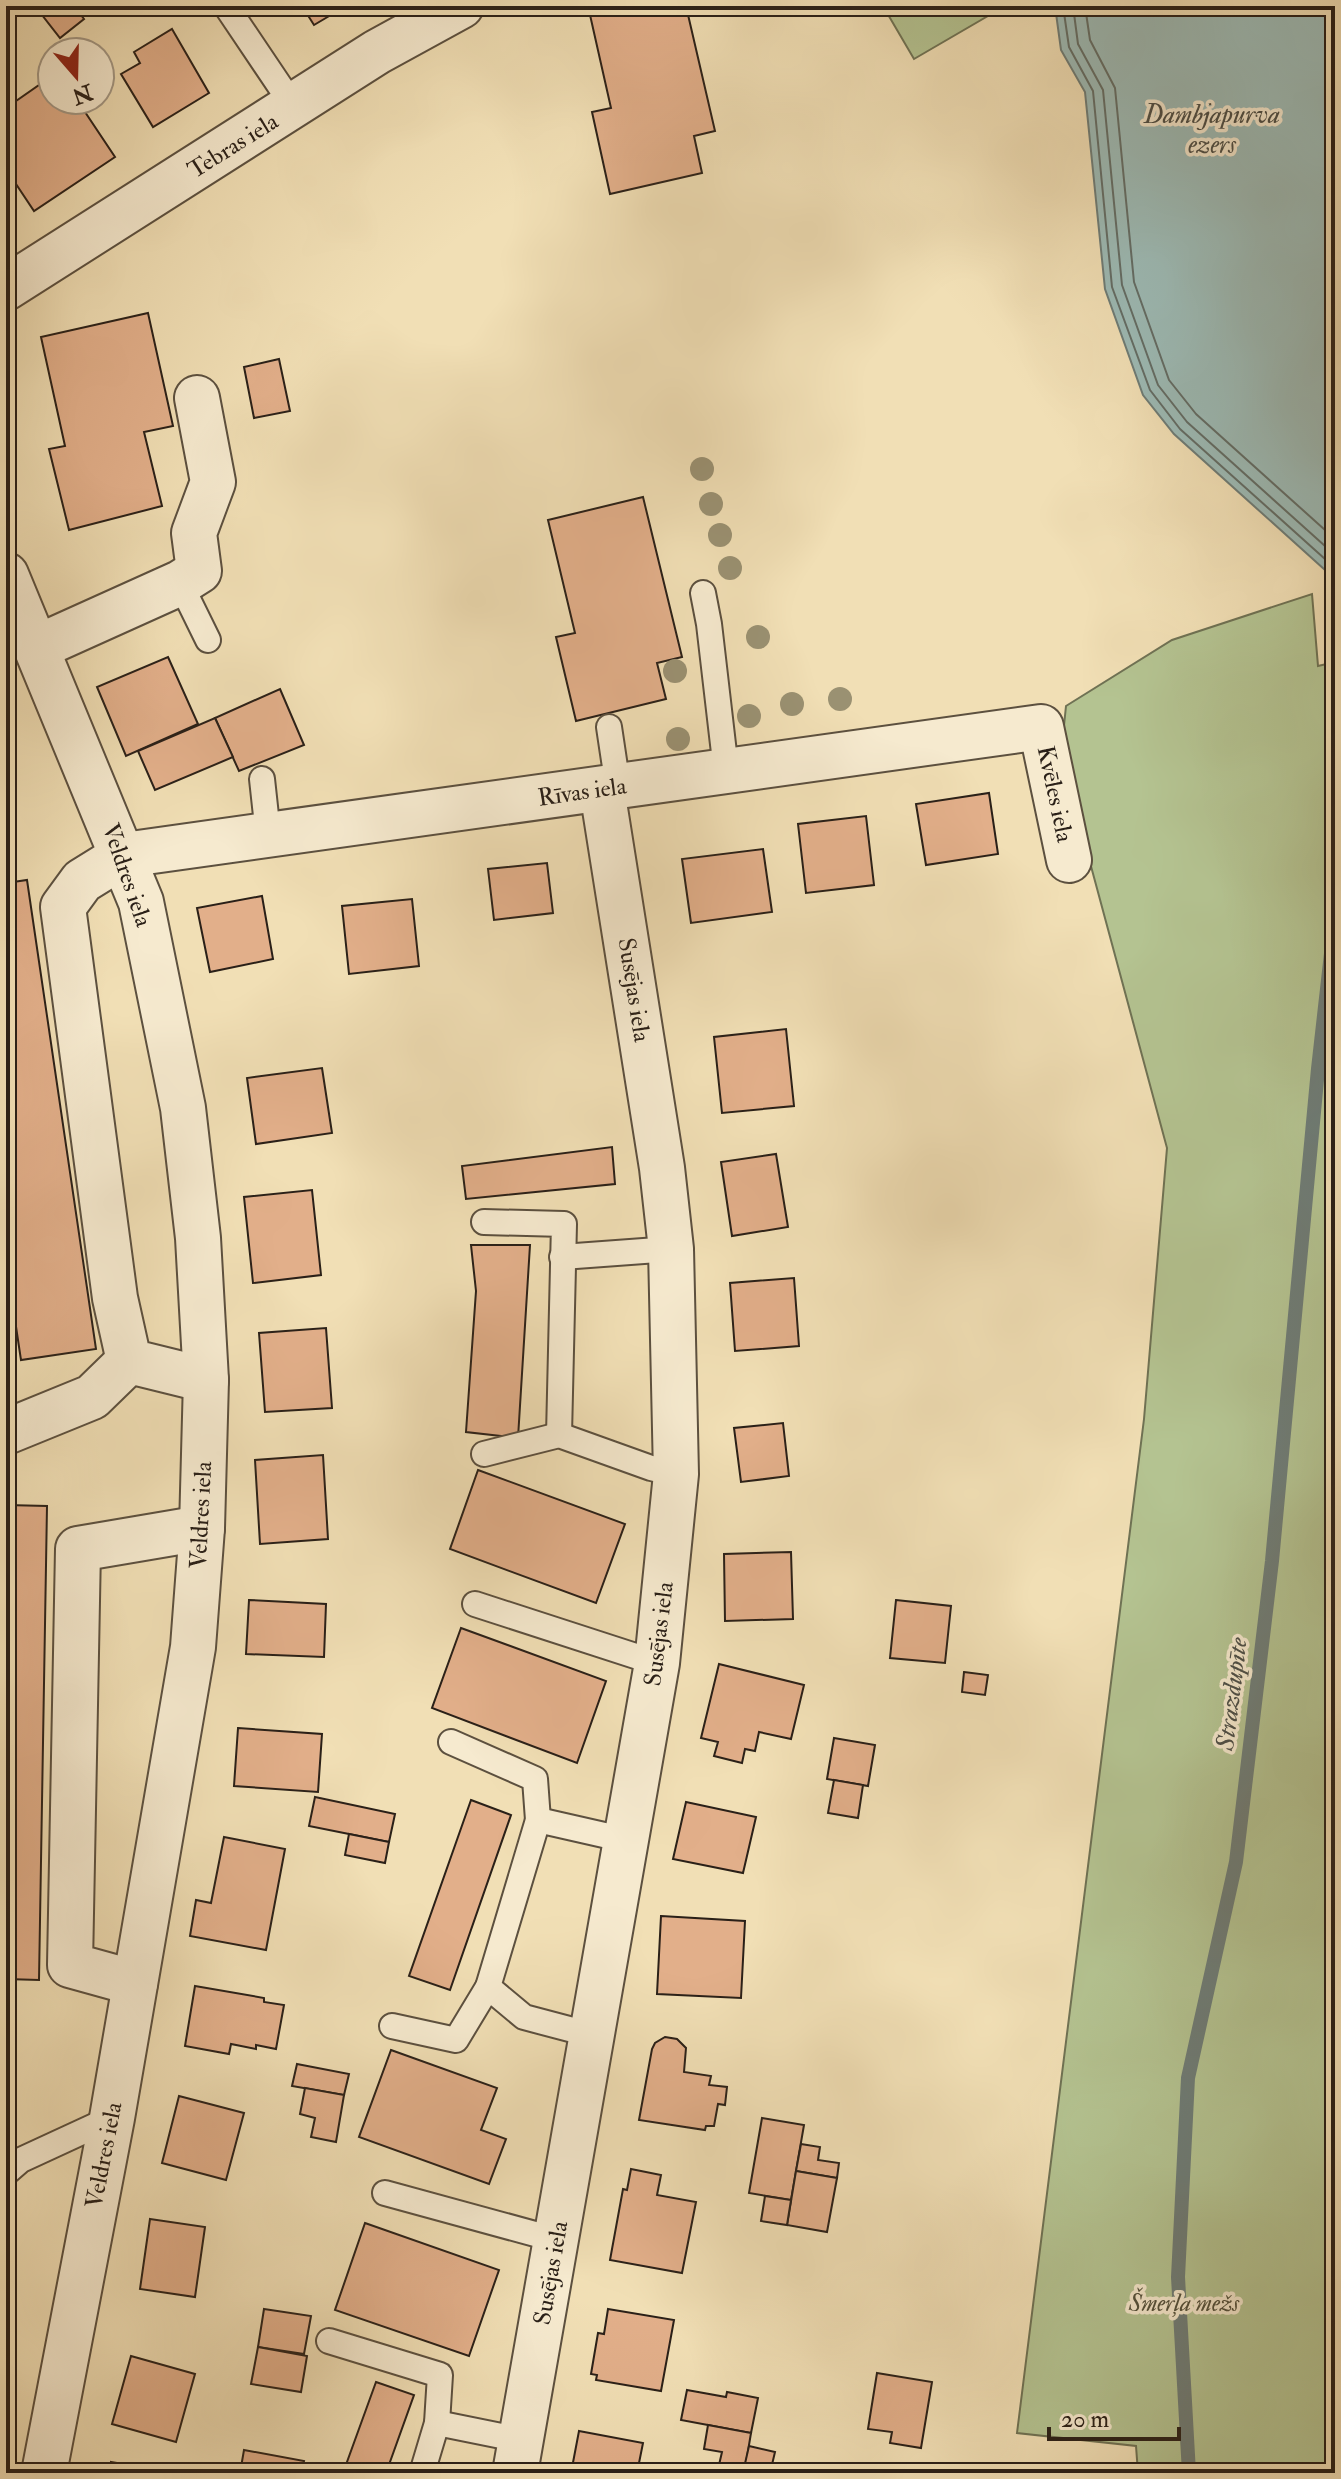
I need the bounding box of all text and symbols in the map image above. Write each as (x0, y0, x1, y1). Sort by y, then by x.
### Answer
north arrow (36, 36, 116, 116)
text: N (68, 77, 97, 110)
water label: Dambjapurva ezers (1143, 99, 1280, 161)
street label: Tebras iela (182, 106, 285, 186)
street label: Kvēles iela (1030, 743, 1081, 846)
street label: Rīvas iela (536, 770, 629, 814)
street label: Veldres iela (95, 819, 160, 932)
street label: Susējas iela (610, 936, 658, 1045)
street label: Veldres iela (183, 1459, 219, 1569)
street label: Susējas iela (637, 1579, 681, 1688)
water label: Strazdupīte (1209, 1635, 1255, 1753)
street label: Veldres iela (79, 2098, 130, 2211)
street label: Susējas iela (527, 2218, 576, 2327)
park label: Šmerļa mežs (1128, 2287, 1240, 2319)
scale bar (1049, 2391, 1179, 2441)
text: 20 m (1061, 2404, 1110, 2435)

